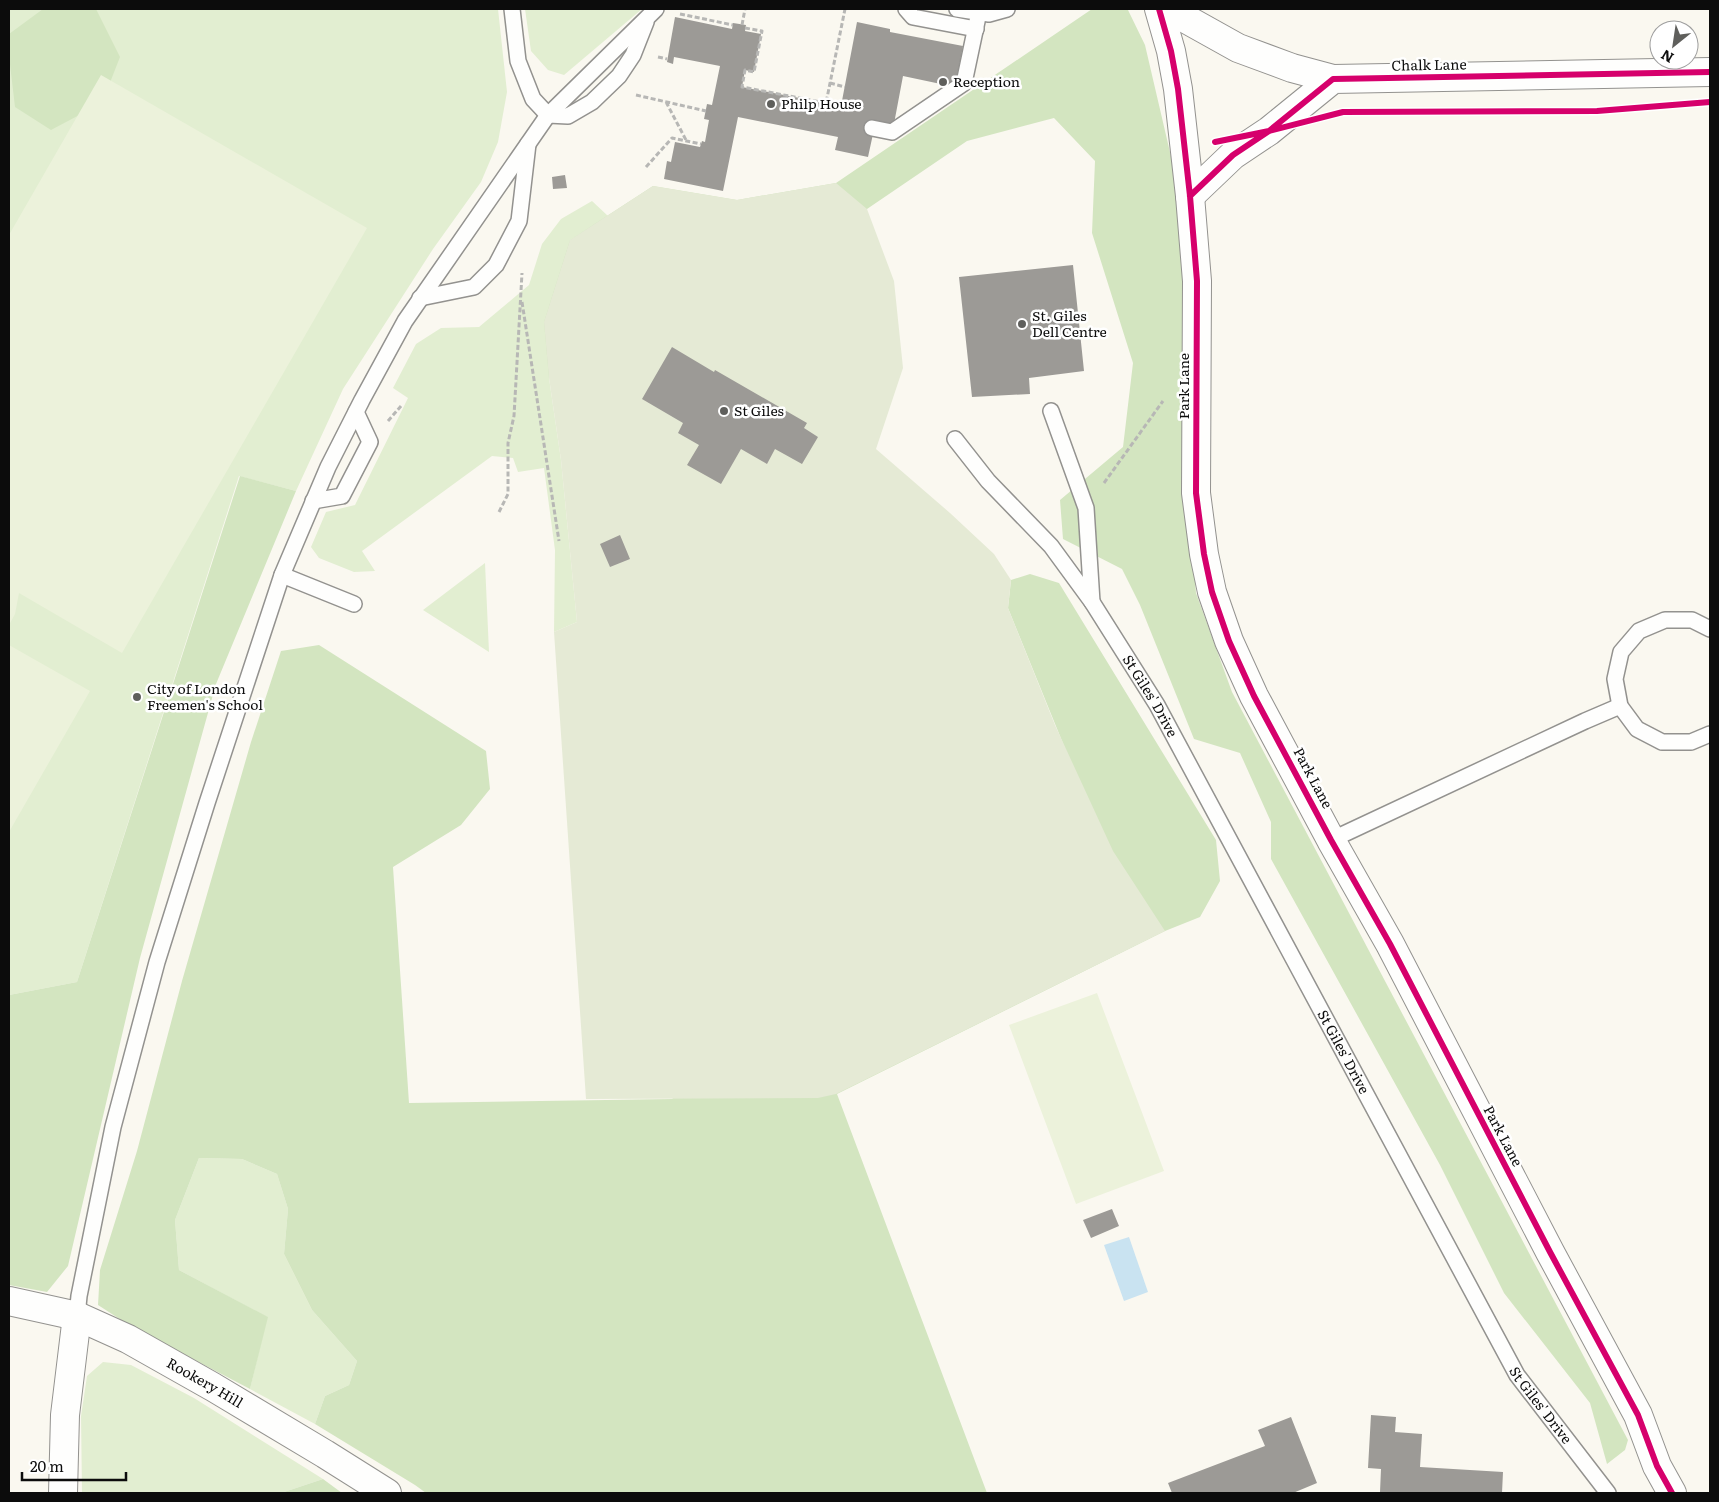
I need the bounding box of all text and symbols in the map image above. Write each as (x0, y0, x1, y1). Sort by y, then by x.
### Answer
north arrow (1649, 20, 1699, 70)
text: N (1657, 45, 1677, 69)
street label: Chalk Lane (1391, 53, 1467, 75)
place label: Reception (953, 71, 1020, 91)
marker: Reception (937, 76, 949, 88)
place label: Philp House (781, 93, 862, 113)
marker: Philp House (765, 98, 777, 110)
place label: St. Giles Dell Centre (1032, 305, 1107, 341)
marker: St. Giles Dell Centre (1016, 318, 1028, 330)
street label: Park Lane (1173, 353, 1193, 419)
place label: St Giles (734, 400, 784, 420)
marker: St Giles (718, 405, 730, 417)
street label: St Giles' Drive (1119, 650, 1183, 740)
place label: City of London Freemen's School (147, 678, 263, 714)
marker: City of London Freemen's School (131, 691, 143, 703)
street label: Park Lane (1289, 744, 1338, 811)
street label: St Giles' Drive (1314, 1006, 1375, 1097)
street label: Park Lane (1479, 1102, 1528, 1169)
street label: Rookery Hill (164, 1352, 247, 1412)
street label: St Giles' Drive (1505, 1363, 1577, 1448)
scale bar (22, 1450, 126, 1482)
text: 20 m (30, 1454, 64, 1477)

